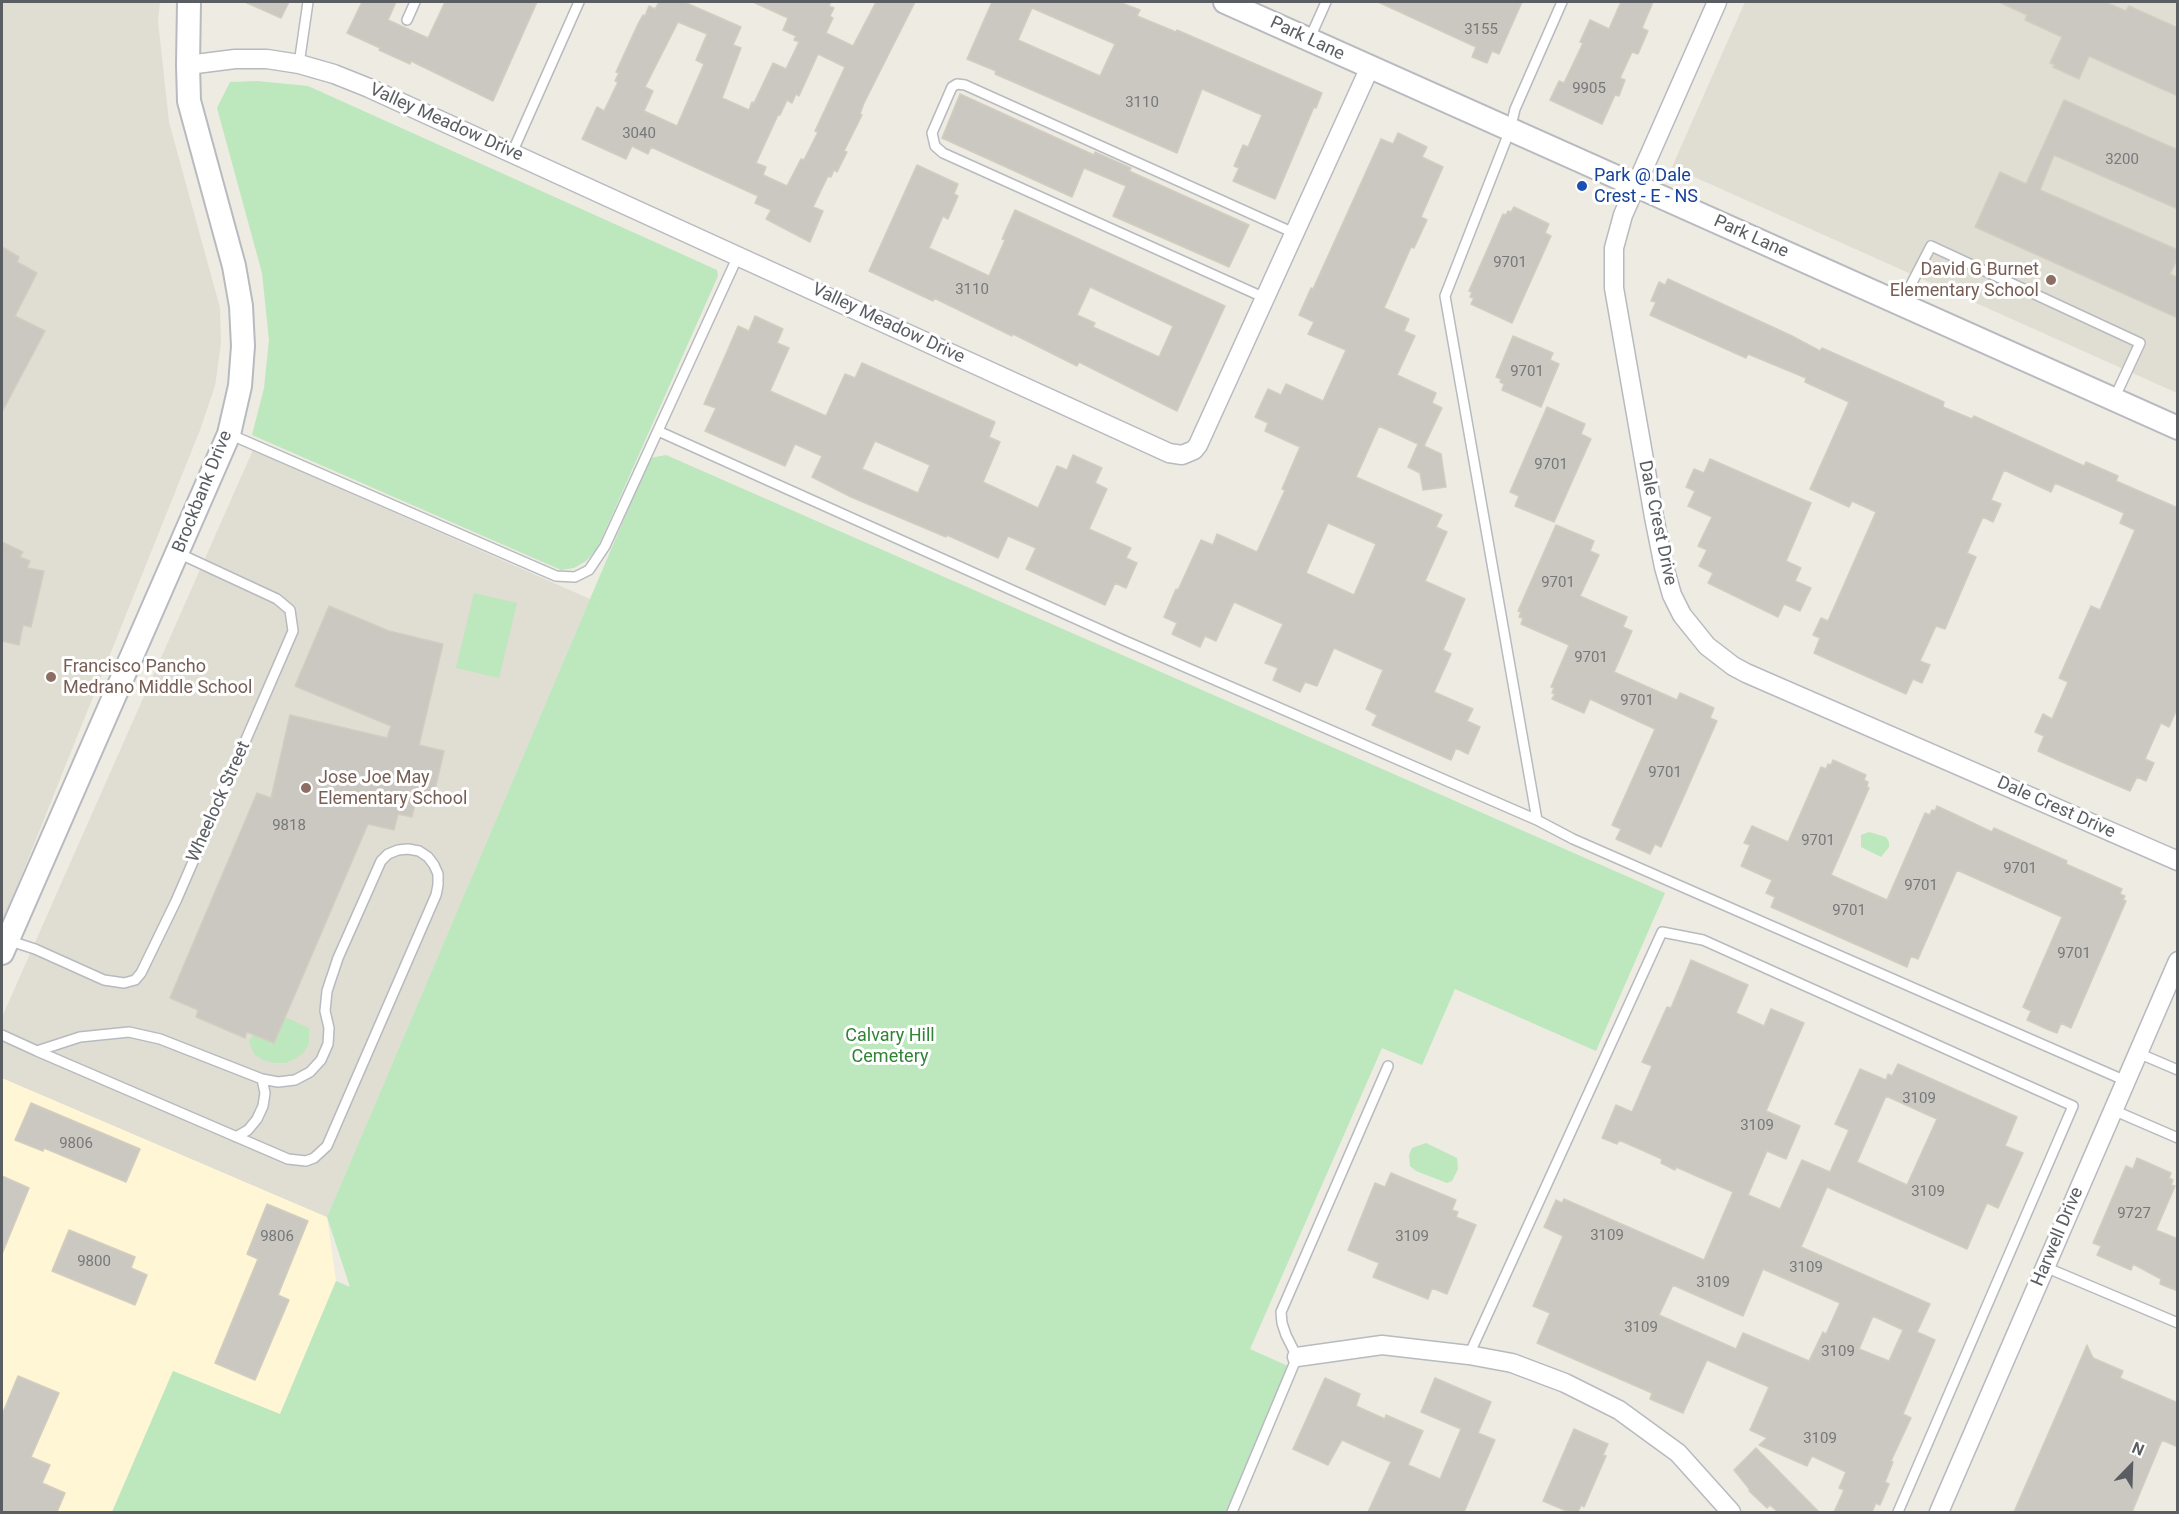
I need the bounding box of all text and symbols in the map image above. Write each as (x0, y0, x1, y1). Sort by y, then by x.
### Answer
street label: Park Lane (1266, 12, 1348, 66)
house number: 3155 (1464, 21, 1498, 39)
street label: Valley Meadow Drive (366, 79, 526, 167)
house number: 9905 (1572, 80, 1606, 98)
house number: 3110 (1125, 94, 1159, 112)
house number: 3040 (622, 125, 656, 143)
house number: 3200 (2105, 151, 2139, 169)
place label: Park @ Dale Crest - E - NS (1594, 165, 1698, 207)
marker: Park @ Dale Crest - E - NS (1575, 179, 1589, 193)
street label: Park Lane (1710, 211, 1792, 263)
house number: 9701 (1493, 254, 1527, 272)
place label: David G Burnet Elementary School (1890, 259, 2039, 302)
marker: David G Burnet Elementary School (2044, 273, 2058, 287)
street label: Valley Meadow Drive (808, 279, 968, 369)
house number: 3110 (955, 281, 989, 299)
house number: 9701 (1510, 363, 1544, 381)
street label: Brockbank Drive (169, 428, 237, 556)
house number: 9701 (1534, 456, 1568, 474)
street label: Dale Crest Drive (1633, 459, 1681, 587)
house number: 9701 (1541, 574, 1575, 592)
house number: 9701 (1574, 649, 1608, 667)
place label: Francisco Pancho Medrano Middle School (63, 656, 252, 698)
marker: Francisco Pancho Medrano Middle School (44, 670, 58, 684)
house number: 9701 (1620, 692, 1654, 710)
street label: Wheelock Street (183, 738, 255, 866)
house number: 9701 (1648, 764, 1682, 782)
place label: Jose Joe May Elementary School (318, 767, 467, 810)
street label: Dale Crest Drive (1993, 772, 2119, 844)
marker: Jose Joe May Elementary School (299, 781, 313, 795)
house number: 9818 (272, 817, 306, 835)
house number: 9701 (1801, 832, 1835, 850)
house number: 9701 (2003, 860, 2037, 878)
house number: 9701 (1904, 877, 1938, 895)
house number: 9701 (1832, 902, 1866, 920)
house number: 9701 (2057, 945, 2091, 963)
park label: Calvary Hill Cemetery (845, 1025, 935, 1068)
house number: 3109 (1902, 1090, 1936, 1108)
house number: 3109 (1740, 1117, 1774, 1135)
house number: 9806 (59, 1135, 93, 1153)
house number: 3109 (1911, 1183, 1945, 1201)
street label: Harwell Drive (2027, 1184, 2089, 1290)
house number: 9727 (2117, 1205, 2151, 1223)
house number: 3109 (1590, 1227, 1624, 1245)
house number: 9806 (260, 1228, 294, 1246)
house number: 3109 (1395, 1228, 1429, 1246)
house number: 9800 (77, 1253, 111, 1271)
house number: 3109 (1789, 1259, 1823, 1277)
house number: 3109 (1696, 1274, 1730, 1292)
house number: 3109 (1624, 1319, 1658, 1337)
house number: 3109 (1821, 1343, 1855, 1361)
house number: 3109 (1803, 1430, 1837, 1448)
north arrow (2101, 1436, 2161, 1496)
text: N (2129, 1438, 2147, 1460)

